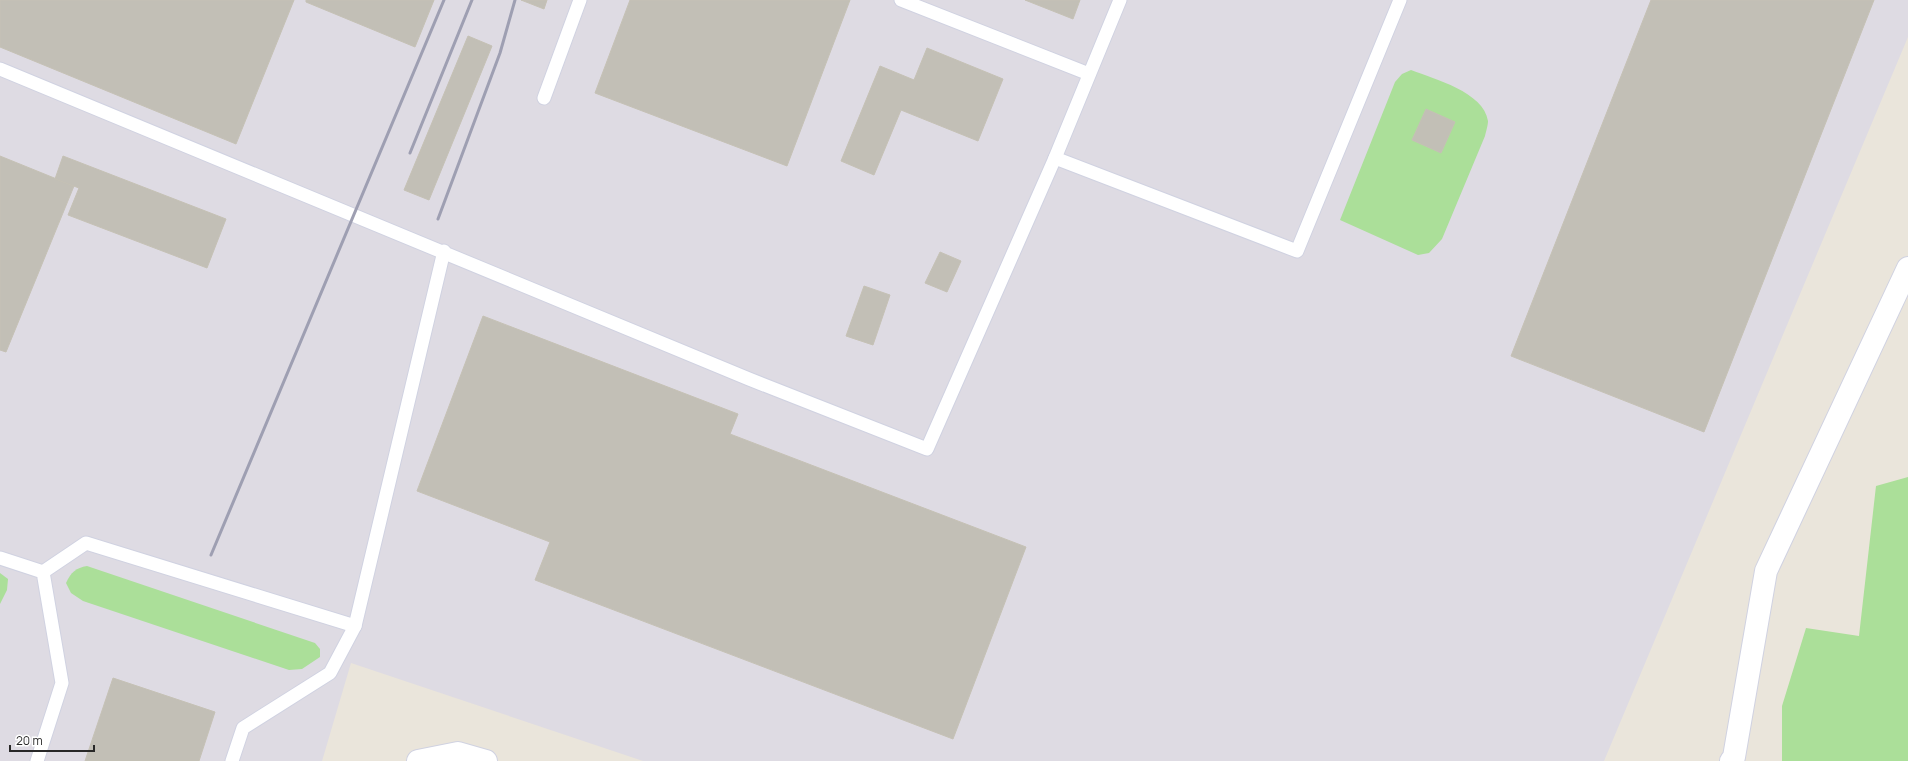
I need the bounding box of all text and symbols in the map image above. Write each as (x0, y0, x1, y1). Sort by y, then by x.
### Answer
scale bar (10, 727, 94, 753)
text: 20 m (16, 732, 43, 749)

